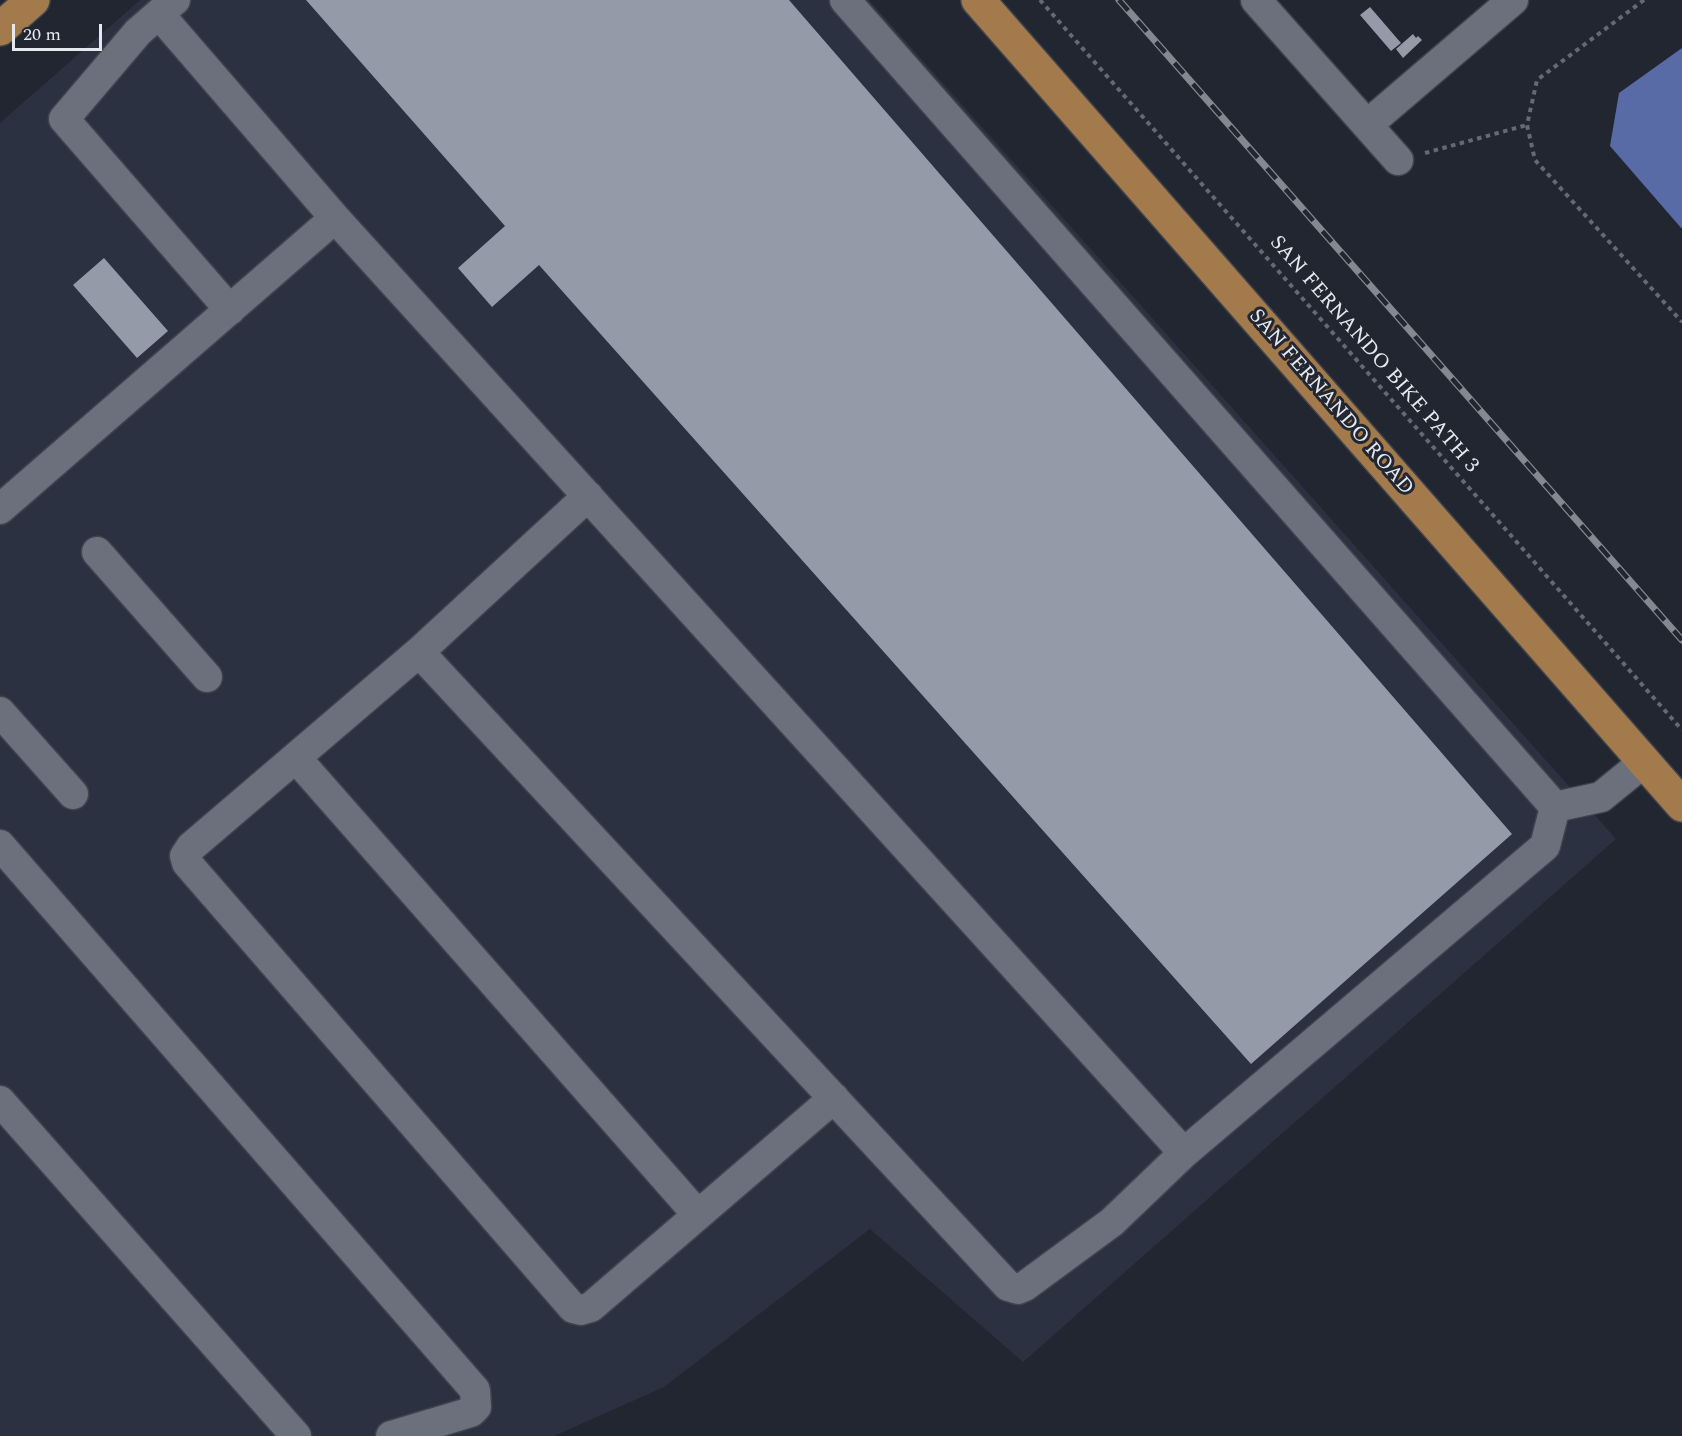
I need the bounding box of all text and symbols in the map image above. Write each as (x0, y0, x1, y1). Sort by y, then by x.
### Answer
scale bar (15, 12, 105, 50)
text: 20 m (23, 21, 61, 48)
street label: SAN FERNANDO BIKE PATH 3 (1263, 231, 1483, 479)
street label: SAN FERNANDO ROAD (1242, 305, 1418, 501)

